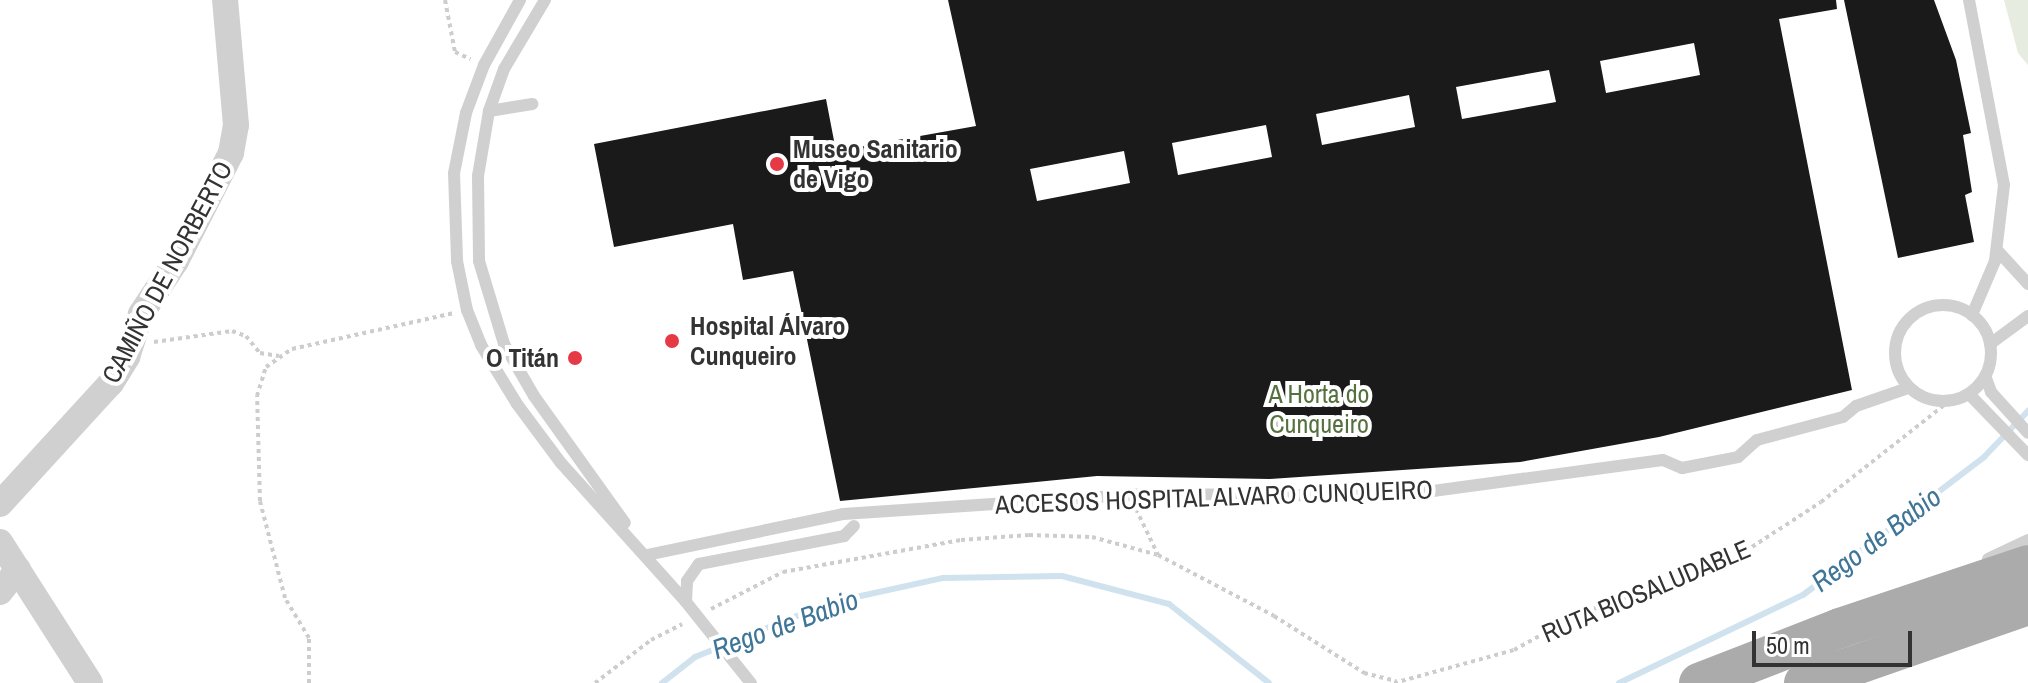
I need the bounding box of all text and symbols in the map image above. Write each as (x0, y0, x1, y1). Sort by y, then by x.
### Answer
place label: Museo Sanitario de Vigo (793, 133, 958, 194)
marker: Museo Sanitario de Vigo (768, 155, 786, 173)
street label: CAMIÑO DE NORBERTO (95, 156, 239, 388)
place label: Hospital Álvaro Cunqueiro (690, 310, 846, 372)
marker: Hospital Álvaro Cunqueiro (661, 330, 683, 352)
place label: O Titán (486, 342, 559, 374)
marker: O Titán (566, 349, 584, 367)
park label: A Horta do Cunqueiro (1268, 378, 1370, 440)
street label: ACCESOS HOSPITAL ALVARO CUNQUEIRO (994, 474, 1434, 520)
water label: Rego de Babio (1805, 479, 1947, 599)
street label: RUTA BIOSALUDABLE (1536, 533, 1756, 649)
water label: Rego de Babio (707, 582, 863, 666)
scale bar (1756, 615, 1916, 665)
text: 50 m (1766, 629, 1810, 661)

